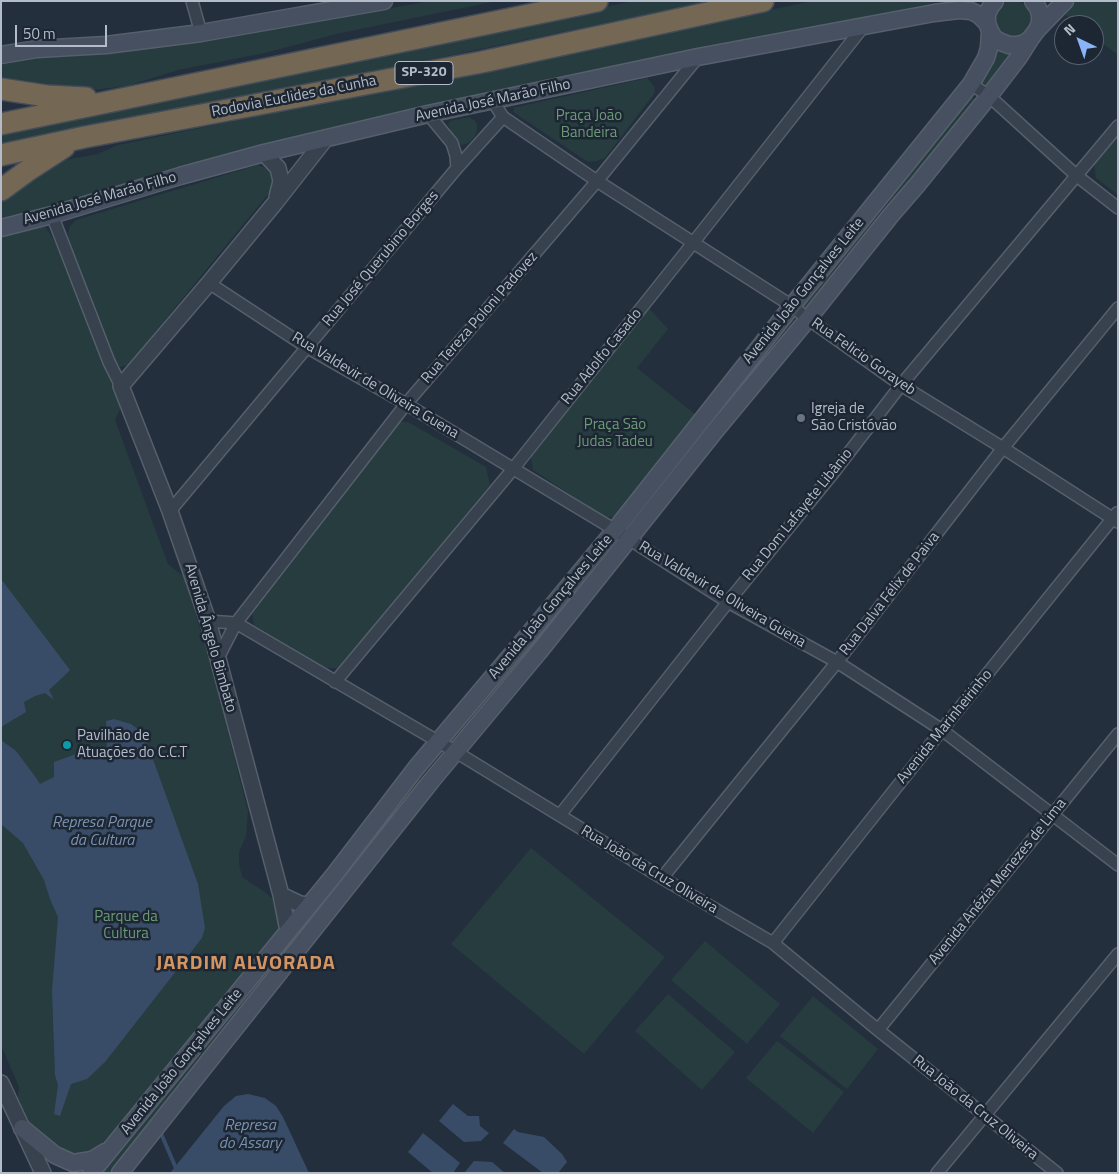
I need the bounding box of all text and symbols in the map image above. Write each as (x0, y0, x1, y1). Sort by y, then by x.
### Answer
scale bar (18, 15, 110, 47)
north arrow (1054, 15, 1104, 65)
text: N (1059, 18, 1080, 40)
text: 50 m (23, 22, 56, 45)
road number: SP-320 (395, 62, 453, 84)
street label: Rodovia Euclides da Cunha (210, 72, 378, 122)
street label: Avenida José Marão Filho (414, 76, 572, 126)
park label: Praça João Bandeira (556, 107, 622, 142)
street label: Avenida José Marão Filho (22, 169, 178, 229)
street label: Rua José Querubino Borges (319, 188, 443, 330)
street label: Avenida João Gonçalves Leite (739, 214, 869, 368)
street label: Rua Tereza Poloni Padovez (418, 248, 542, 388)
street label: Rua Adolfo Casado (558, 305, 646, 409)
street label: Rua Felicio Gorayeb (807, 314, 919, 400)
street label: Rua Valdevir de Oliveira Guena (288, 329, 462, 443)
place label: Igreja de São Cristóvão (811, 400, 897, 435)
marker: Igreja de São Cristóvão (795, 412, 807, 424)
park label: Praça São Judas Tadeu (577, 416, 653, 451)
street label: Rua Dom Lafayete Libânio (739, 445, 857, 585)
street label: Rua Dalva Félix de Paiva (836, 529, 944, 659)
street label: Avenida João Gonçalves Leite (485, 531, 617, 683)
street label: Rua Valdevir de Oliveira Guena (635, 538, 809, 652)
street label: Avenida Ângelo Bimbato (180, 561, 240, 715)
street label: Avenida Marinheirinho (893, 666, 997, 788)
place label: Pavilhão de Atuações do C.C.T (77, 727, 187, 762)
marker: Pavilhão de Atuações do C.C.T (61, 739, 73, 751)
street label: Avenida Anézia Menezes de Lima (925, 795, 1071, 969)
water label: Represa Parque da Cultura (52, 813, 152, 851)
street label: Rua João da Cruz Oliveira (577, 822, 721, 918)
park label: Parque da Cultura (94, 908, 158, 943)
district label: JARDIM ALVORADA (154, 952, 338, 976)
street label: Avenida João Gonçalves Leite (117, 985, 247, 1139)
street label: Rua João da Cruz Oliveira (909, 1052, 1041, 1164)
water label: Represa do Assary (219, 1116, 281, 1154)

